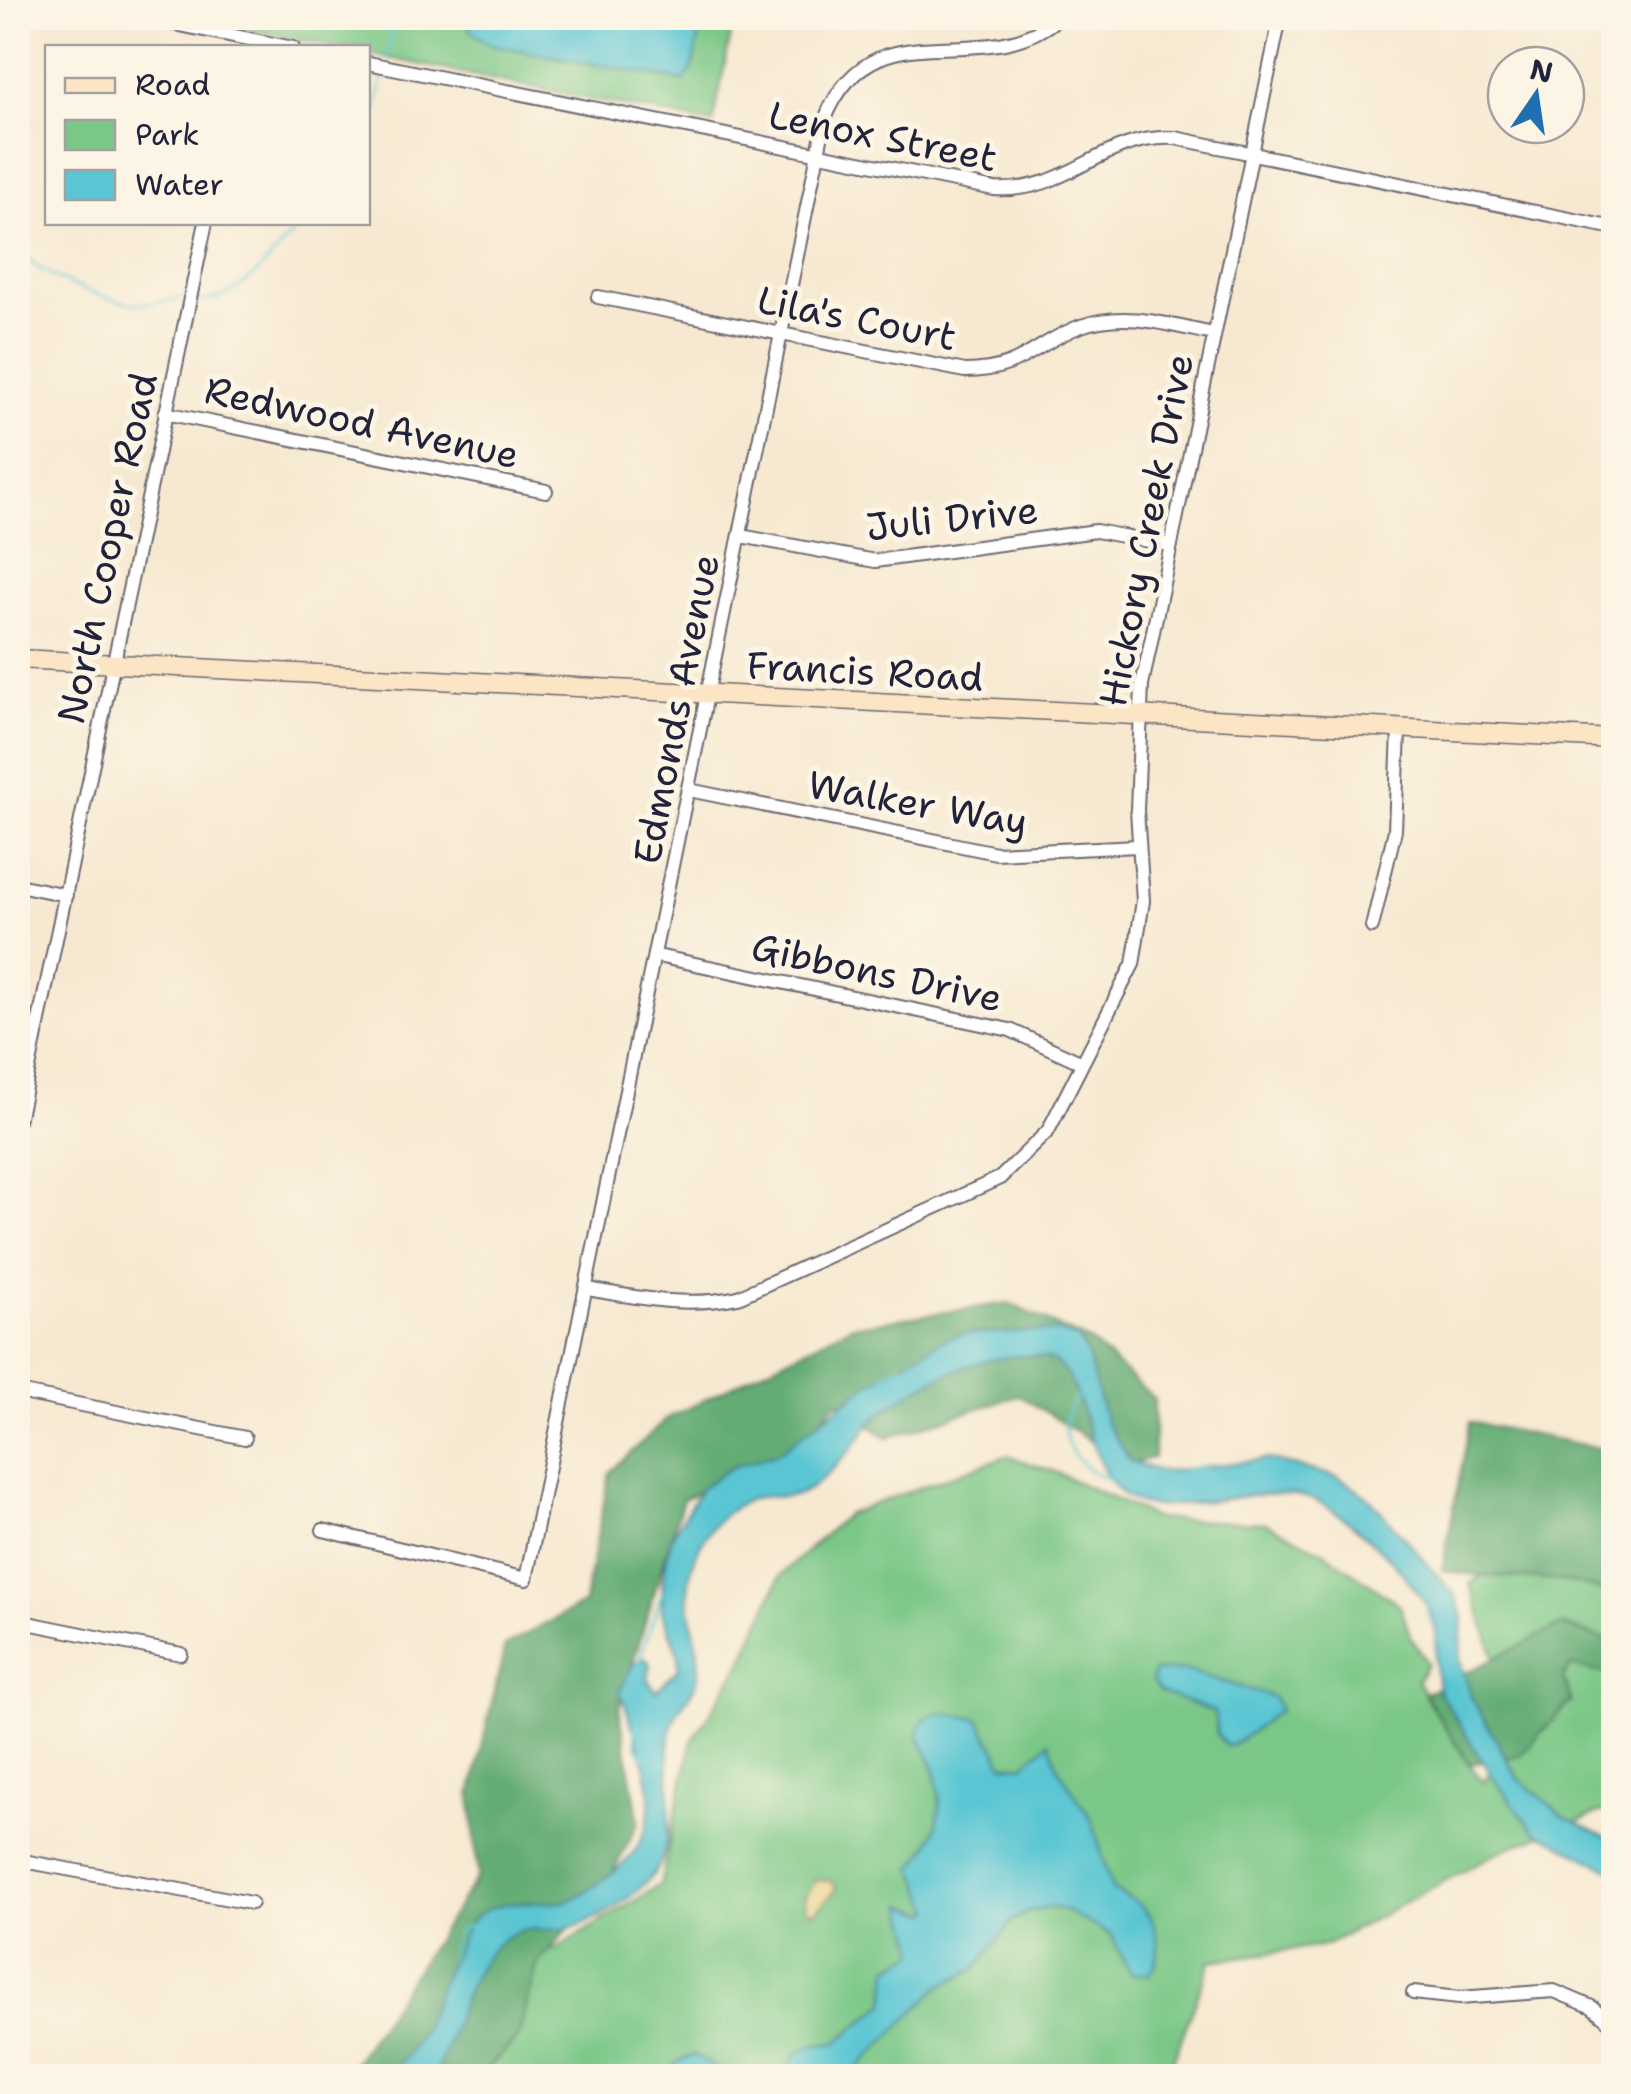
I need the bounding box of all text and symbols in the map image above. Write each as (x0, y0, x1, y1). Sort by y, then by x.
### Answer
legend (45, 45, 370, 225)
north arrow (1486, 45, 1586, 145)
text: N (1527, 50, 1557, 92)
text: Road (135, 64, 210, 105)
street label: Lenox Street (764, 89, 1002, 183)
text: Park (135, 114, 199, 155)
text: Water (135, 164, 224, 205)
street label: Lila's Court (753, 274, 961, 362)
street label: Hickory Creek Drive (1087, 349, 1205, 711)
street label: Redwood Avenue (200, 364, 524, 480)
street label: North Cooper Road (45, 368, 169, 728)
street label: Juli Drive (863, 484, 1041, 552)
street label: Edmonds Avenue (621, 550, 731, 868)
street label: Francis Road (745, 639, 985, 703)
street label: Walker Way (804, 759, 1032, 847)
street label: Gibbons Drive (747, 921, 1007, 1023)

